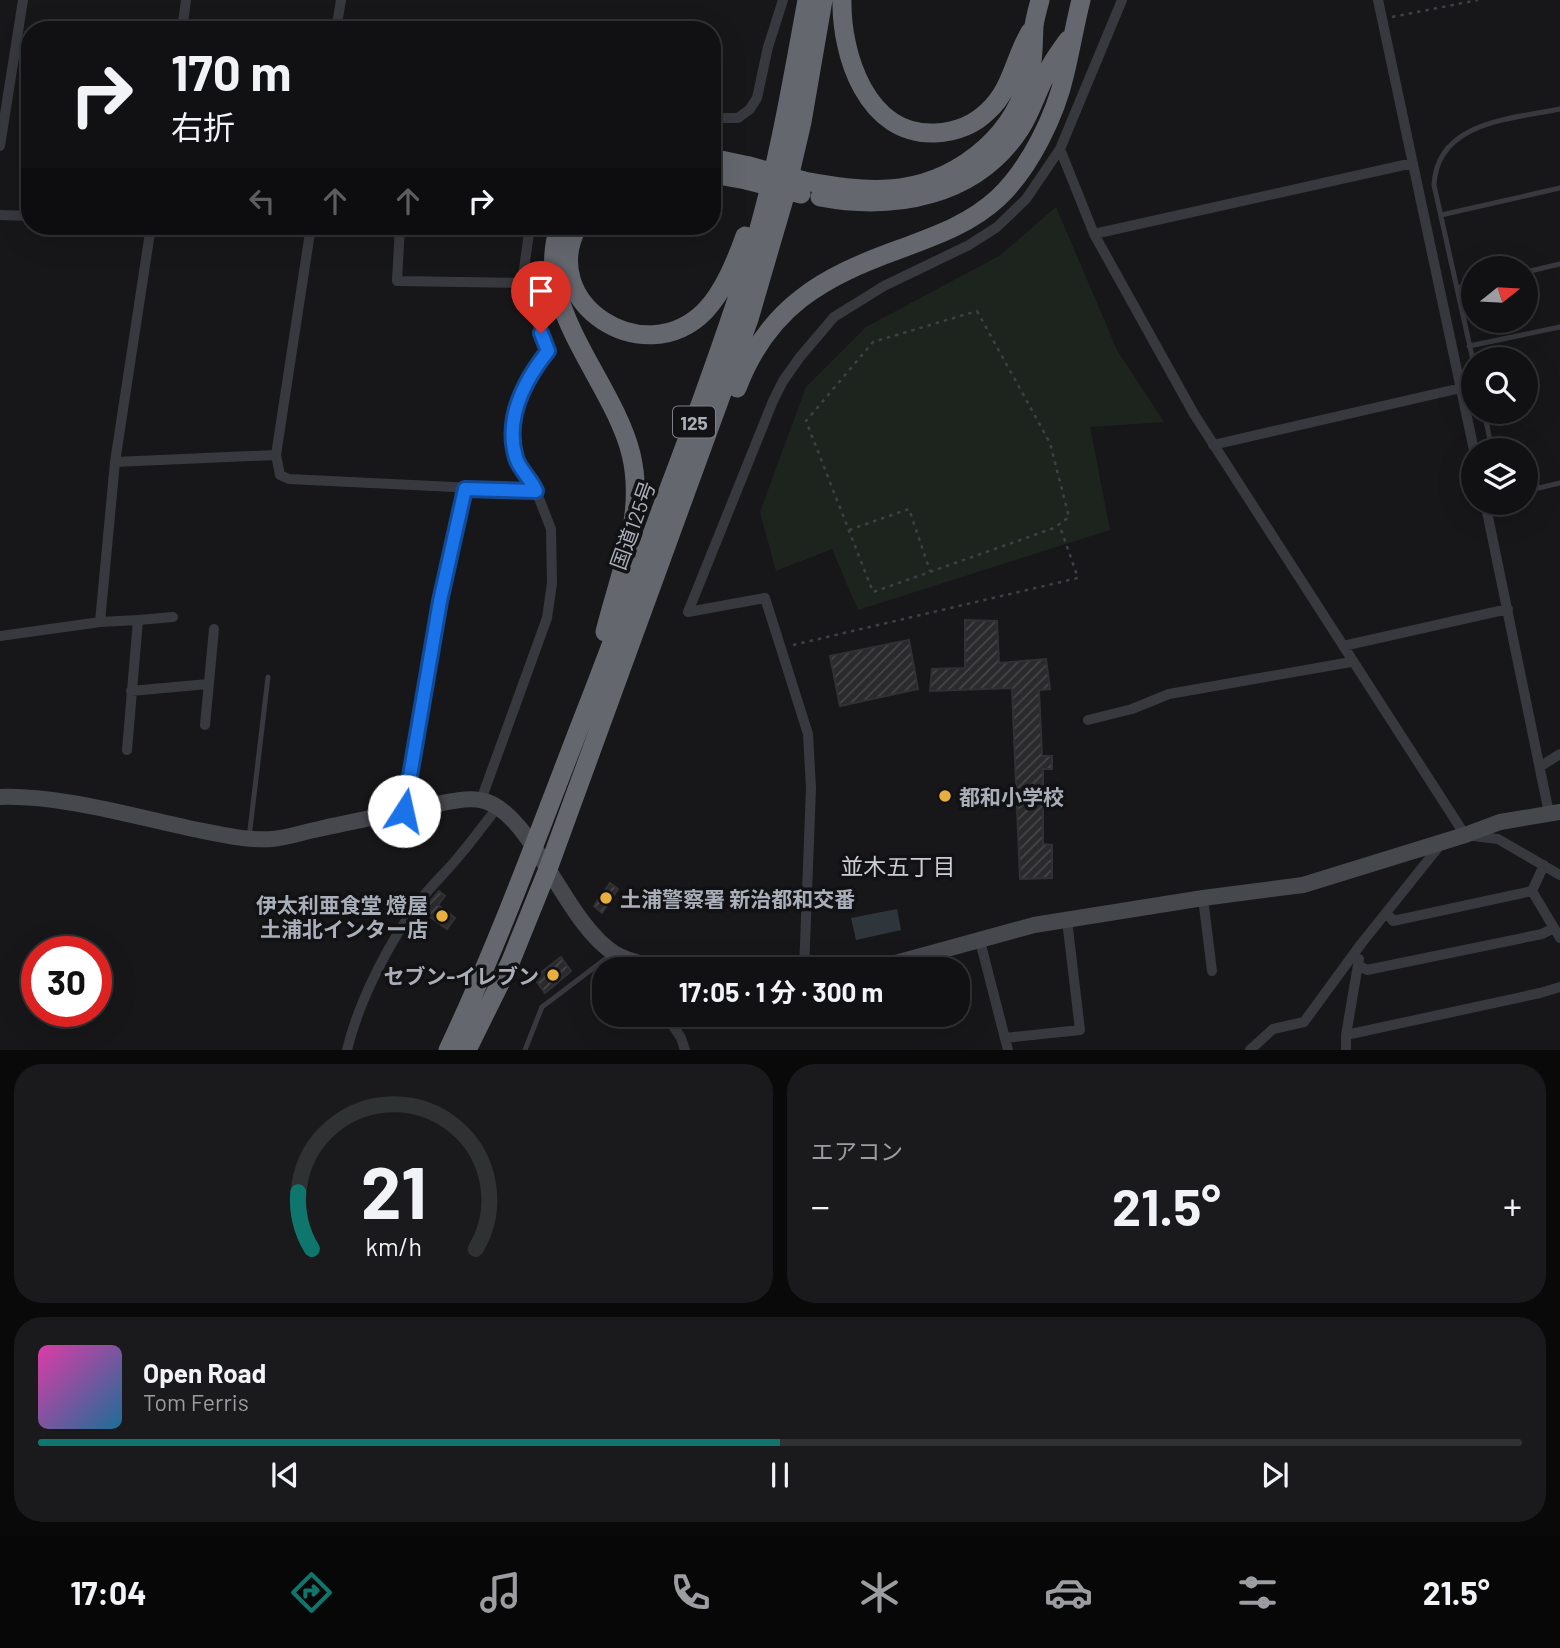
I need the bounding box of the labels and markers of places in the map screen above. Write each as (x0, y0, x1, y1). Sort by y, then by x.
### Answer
pin (511, 261, 571, 333)
place label: 都和小学校 (959, 784, 1064, 809)
marker: 都和小学校 (937, 788, 953, 804)
place label: 土浦警察署 新治都和交番 (620, 886, 855, 911)
marker: 土浦警察署 新治都和交番 (598, 890, 614, 906)
place label: 伊太利亜食堂 燈屋 土浦北インター店 (256, 892, 428, 941)
marker: 伊太利亜食堂 燈屋 土浦北インター店 (434, 908, 450, 924)
place label: セブン-イレブン (383, 963, 539, 988)
marker: セブン-イレブン (545, 967, 561, 983)

